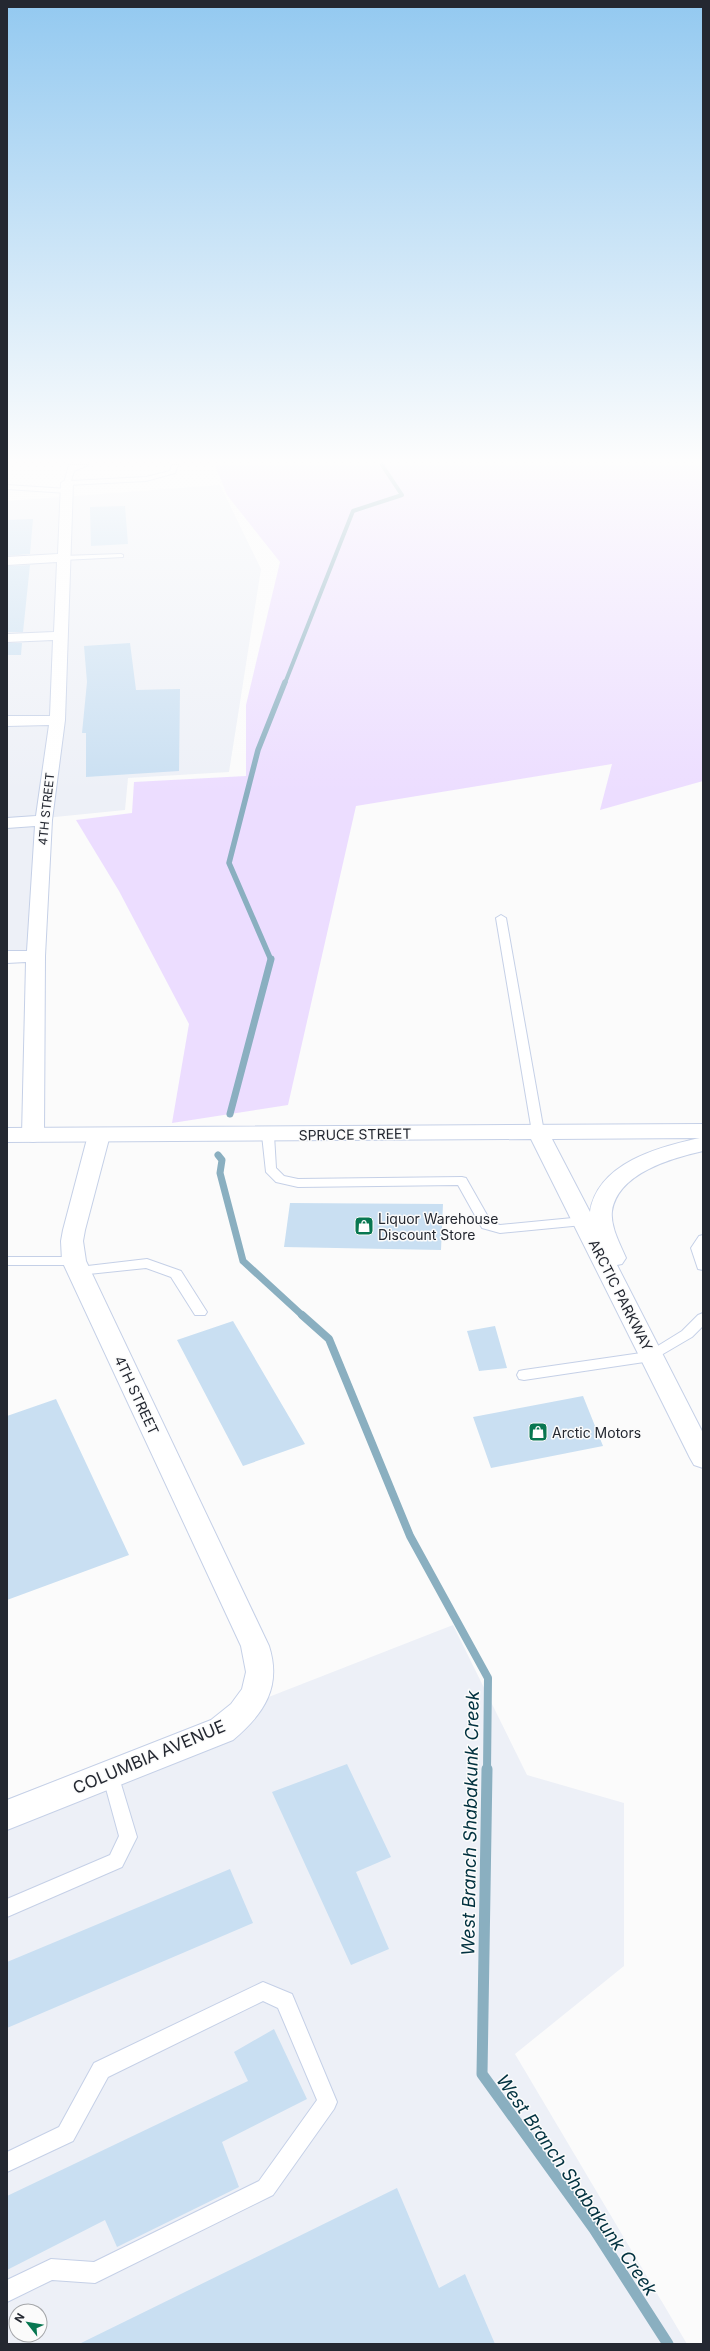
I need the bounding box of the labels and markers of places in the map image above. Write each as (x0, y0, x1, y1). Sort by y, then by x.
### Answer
place label: Liquor Warehouse Discount Store (378, 1210, 498, 1243)
shop icon: Liquor Warehouse Discount Store (353, 1215, 375, 1237)
shop icon: Arctic Motors (527, 1421, 549, 1443)
place label: Arctic Motors (552, 1424, 641, 1441)

